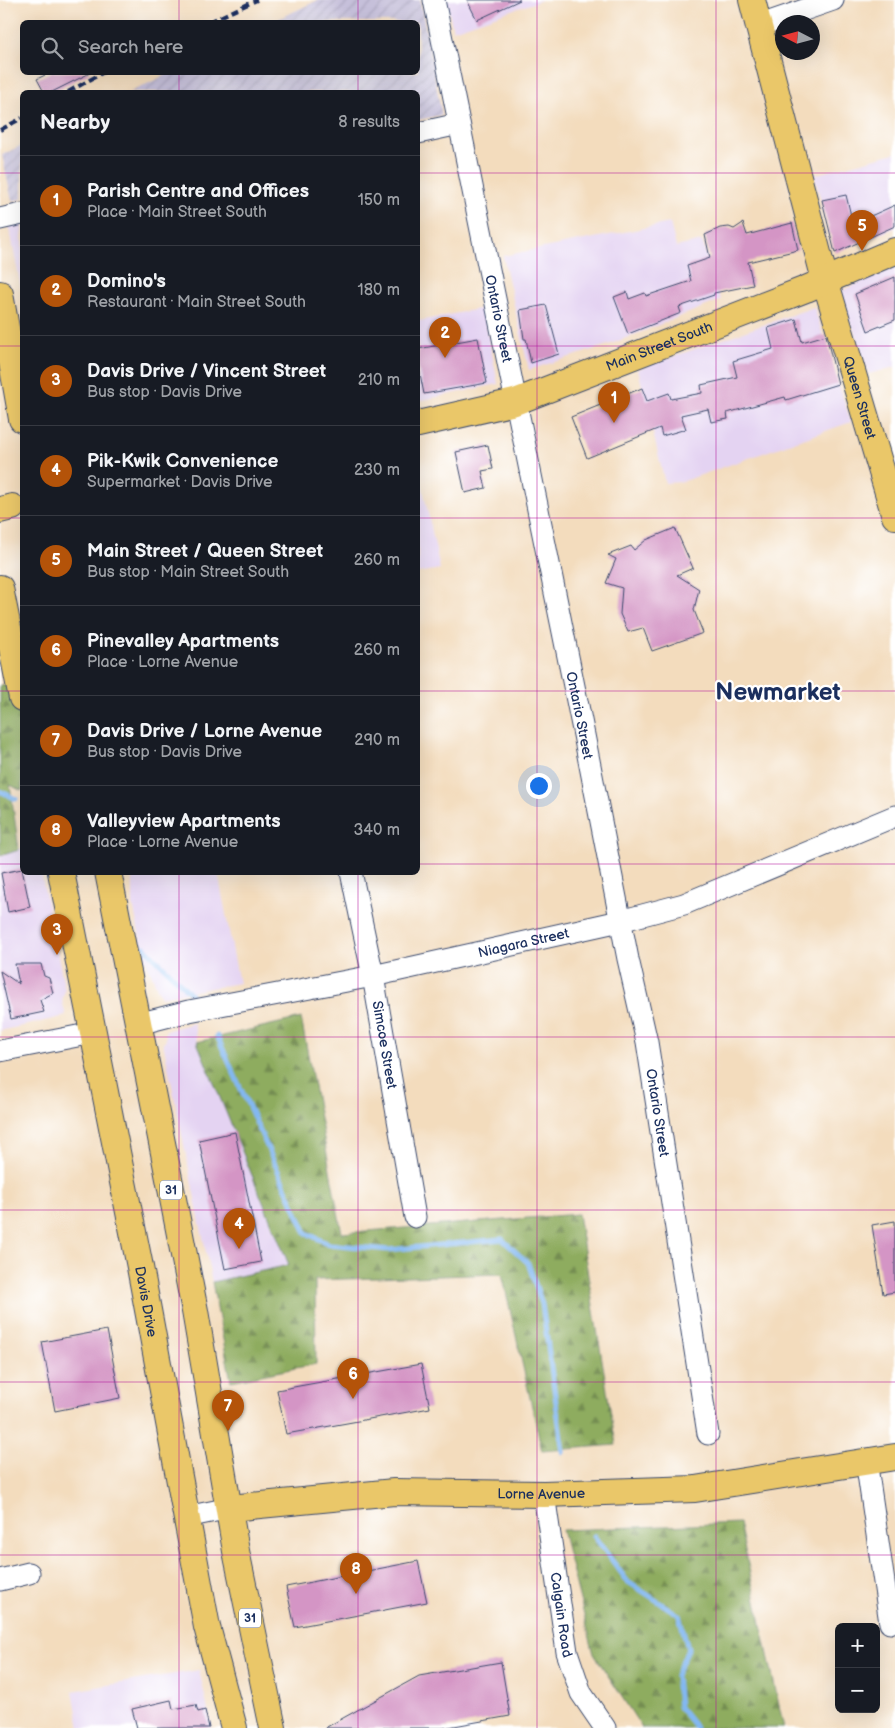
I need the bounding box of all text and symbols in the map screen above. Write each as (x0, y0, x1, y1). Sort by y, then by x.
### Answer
north arrow (775, 15, 820, 60)
search box (20, 20, 420, 75)
icon: search (38, 34, 66, 62)
text: Search here (78, 36, 183, 59)
text: Nearby (40, 110, 110, 135)
text: 8 results (338, 113, 400, 132)
text: Parish Centre and Offices (87, 180, 309, 203)
text: 1 (53, 191, 59, 210)
text: 150 m (358, 191, 400, 210)
text: Place · Main Street South (87, 203, 267, 222)
pin: 5 (846, 210, 878, 251)
text: Domino's (87, 270, 166, 293)
street label: Ontario Street (482, 273, 516, 364)
text: 2 (51, 281, 61, 300)
text: 180 m (358, 281, 400, 300)
text: Restaurant · Main Street South (87, 293, 306, 312)
pin: 2 (429, 317, 461, 358)
street label: Main Street South (603, 318, 715, 374)
street label: Queen Street (840, 354, 880, 442)
text: Davis Drive / Vincent Street (87, 360, 326, 383)
text: 3 (51, 371, 61, 390)
text: 210 m (358, 371, 400, 390)
pin: 1 (598, 382, 630, 423)
text: Bus stop · Davis Drive (87, 383, 242, 402)
text: Pik-Kwik Convenience (87, 450, 278, 473)
text: 4 (51, 461, 61, 480)
text: 230 m (354, 461, 400, 480)
text: Supermarket · Davis Drive (87, 473, 272, 492)
text: Main Street / Queen Street (87, 540, 323, 563)
text: 5 (51, 551, 61, 570)
text: 260 m (354, 551, 400, 570)
text: Bus stop · Main Street South (87, 563, 289, 582)
text: Pinevalley Apartments (87, 630, 279, 653)
text: 6 (51, 641, 61, 660)
text: 260 m (354, 641, 400, 660)
text: Place · Lorne Avenue (87, 653, 238, 672)
street label: Ontario Street (563, 670, 597, 761)
district label: Newmarket (715, 678, 841, 707)
text: Davis Drive / Lorne Avenue (87, 720, 322, 743)
text: 7 (52, 731, 60, 750)
text: 290 m (354, 731, 400, 750)
text: Bus stop · Davis Drive (87, 743, 242, 762)
your location (526, 773, 552, 799)
text: Valleyview Apartments (87, 810, 281, 833)
text: 8 (51, 821, 61, 840)
text: 340 m (353, 821, 400, 840)
text: Place · Lorne Avenue (87, 833, 238, 852)
pin: 3 (41, 914, 73, 955)
street label: Niagara Street (476, 924, 571, 961)
street label: Simcoe Street (369, 999, 401, 1091)
street label: Ontario Street (643, 1067, 673, 1158)
road number: 31 (160, 1180, 182, 1200)
pin: 4 (223, 1208, 255, 1249)
street label: Davis Drive (132, 1265, 161, 1338)
pin: 6 (337, 1358, 369, 1399)
pin: 7 (212, 1390, 244, 1431)
street label: Lorne Avenue (497, 1484, 585, 1503)
pin: 8 (340, 1553, 372, 1594)
street label: Calgain Road (547, 1571, 577, 1660)
road number: 31 (239, 1609, 261, 1628)
map controls (835, 1623, 880, 1713)
button: + (835, 1623, 880, 1668)
button: − (835, 1668, 880, 1713)

